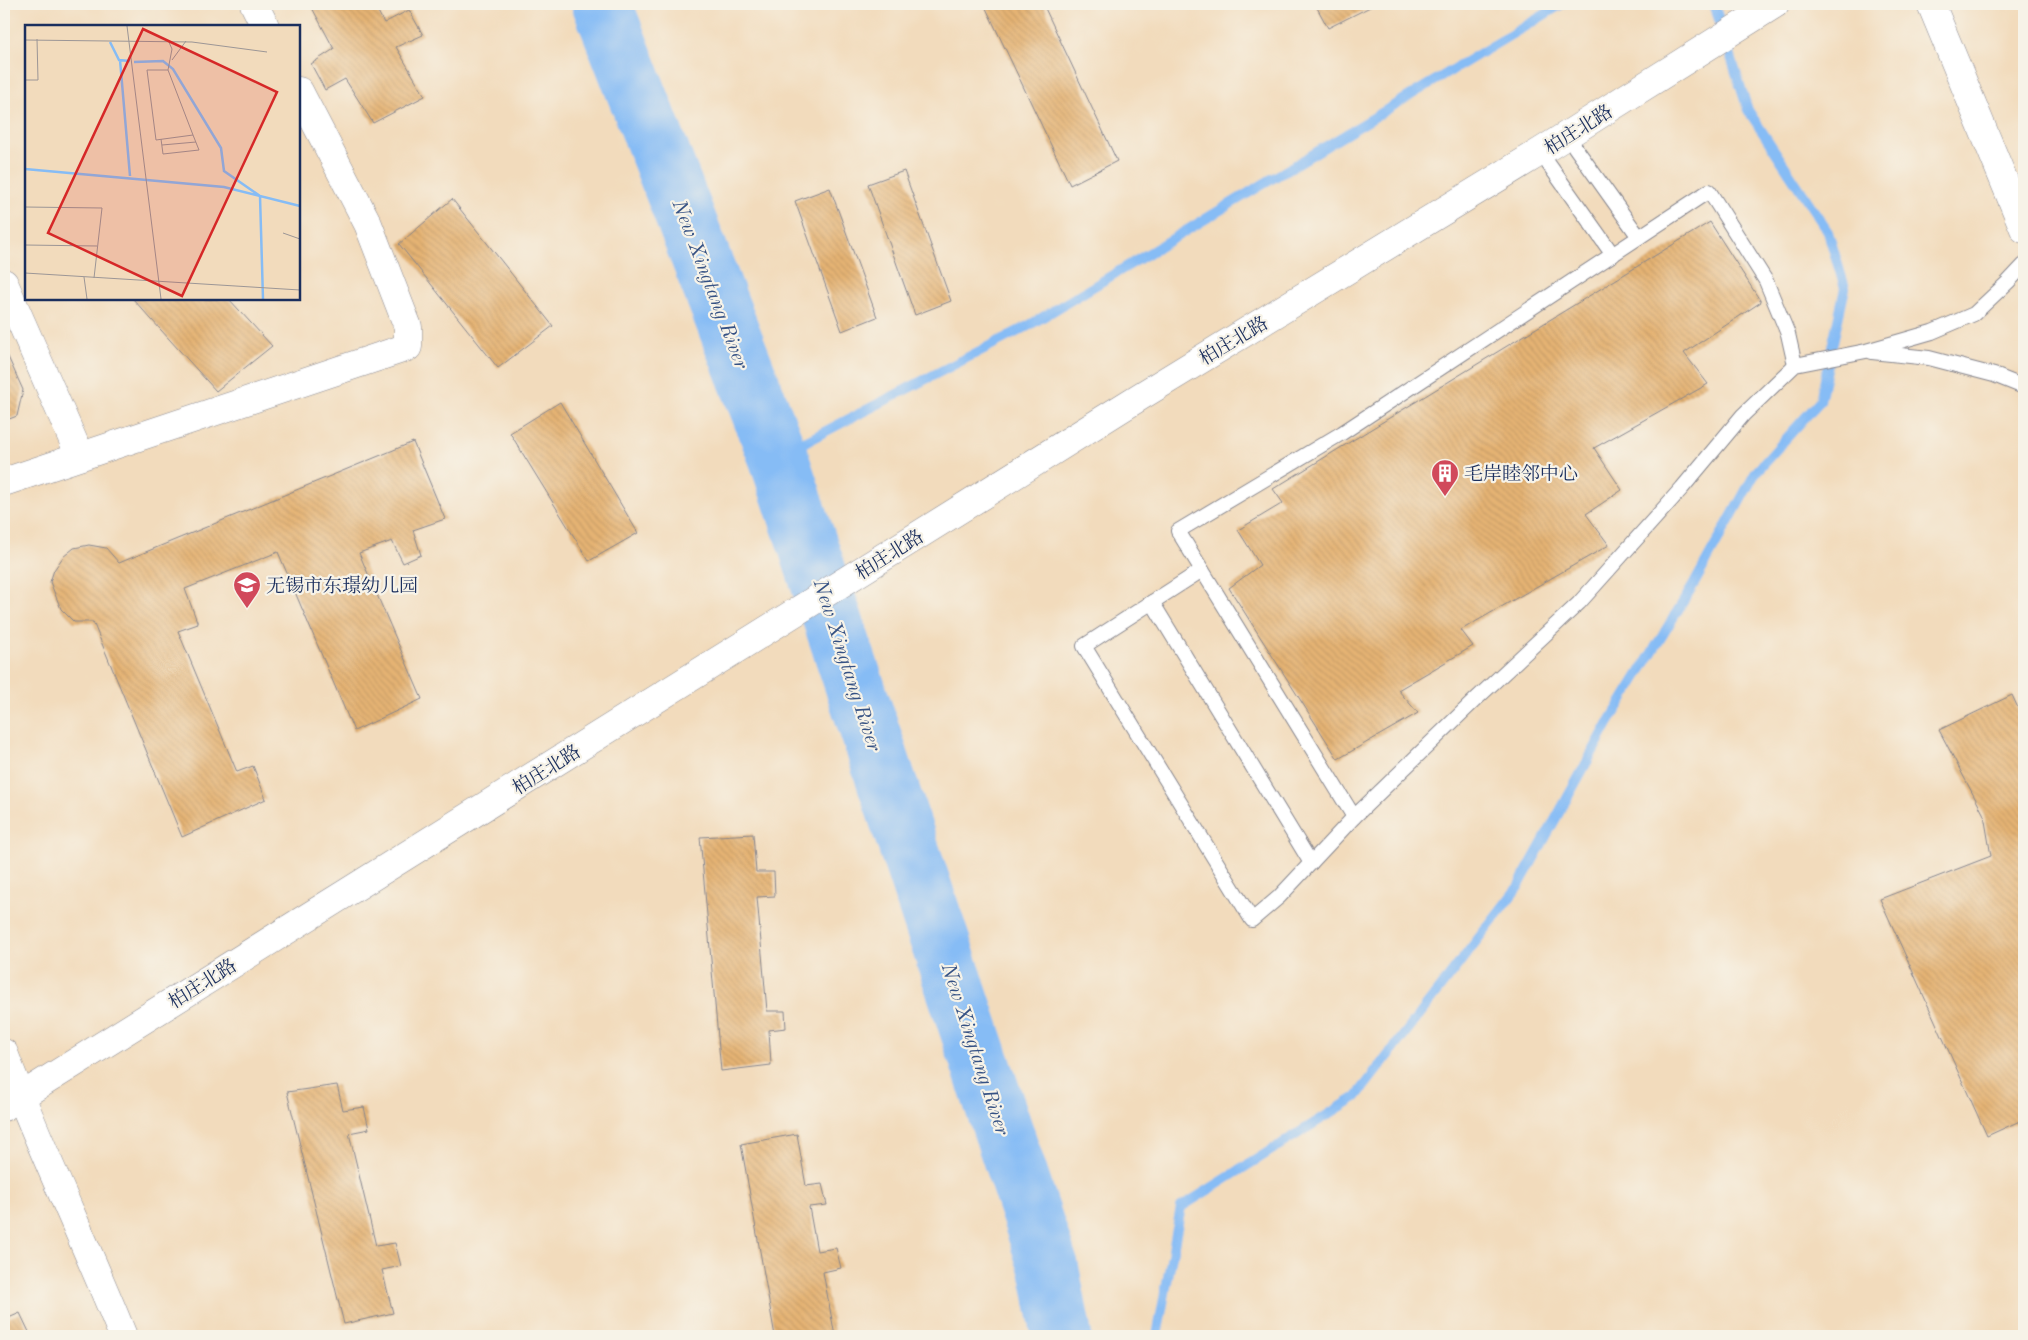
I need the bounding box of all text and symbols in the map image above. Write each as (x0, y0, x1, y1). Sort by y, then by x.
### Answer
inset map (25, 25, 300, 300)
street label: 柏庄北路 (1541, 101, 1617, 159)
water label: New Xingtang River (667, 196, 751, 372)
street label: 柏庄北路 (1196, 313, 1272, 370)
building icon: 毛岸睦邻中心 (1430, 458, 1460, 497)
place label: 毛岸睦邻中心 (1464, 463, 1578, 485)
street label: 柏庄北路 (852, 526, 928, 584)
school or university icon: 无锡市东璟幼儿园 (232, 570, 262, 609)
place label: 无锡市东璟幼儿园 (266, 575, 418, 597)
water label: New Xingtang River (809, 576, 883, 754)
street label: 柏庄北路 (509, 741, 585, 799)
street label: 柏庄北路 (165, 955, 241, 1013)
water label: New Xingtang River (937, 960, 1011, 1138)

